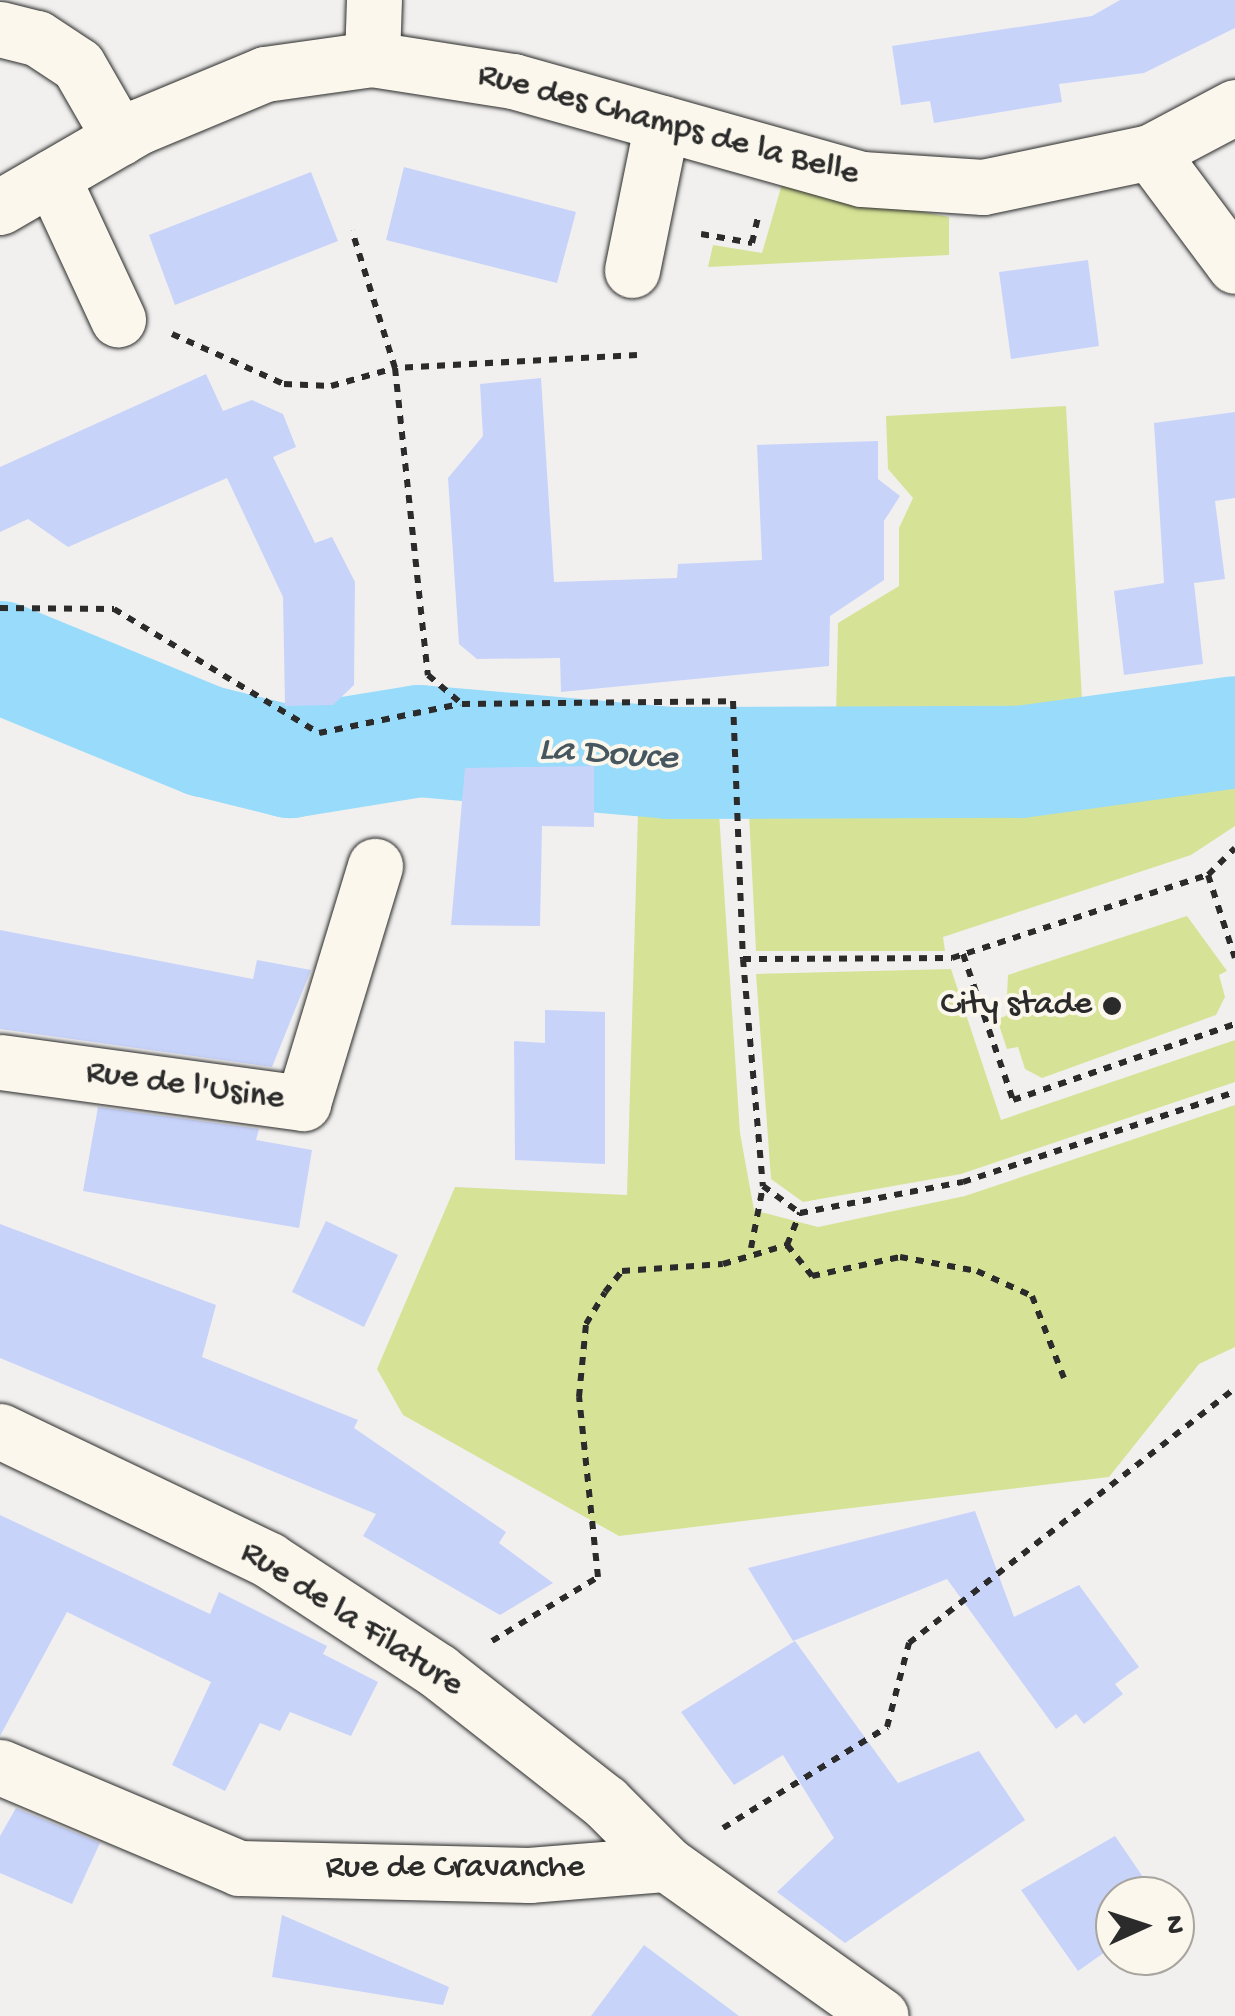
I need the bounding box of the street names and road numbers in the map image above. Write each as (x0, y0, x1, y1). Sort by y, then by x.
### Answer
street label: Rue des Champs de la Belle (473, 55, 863, 197)
street label: Rue de l'Usine (83, 1052, 287, 1122)
street label: Rue de la Filature (232, 1532, 470, 1708)
street label: Rue de Cravanche (325, 1848, 585, 1890)

